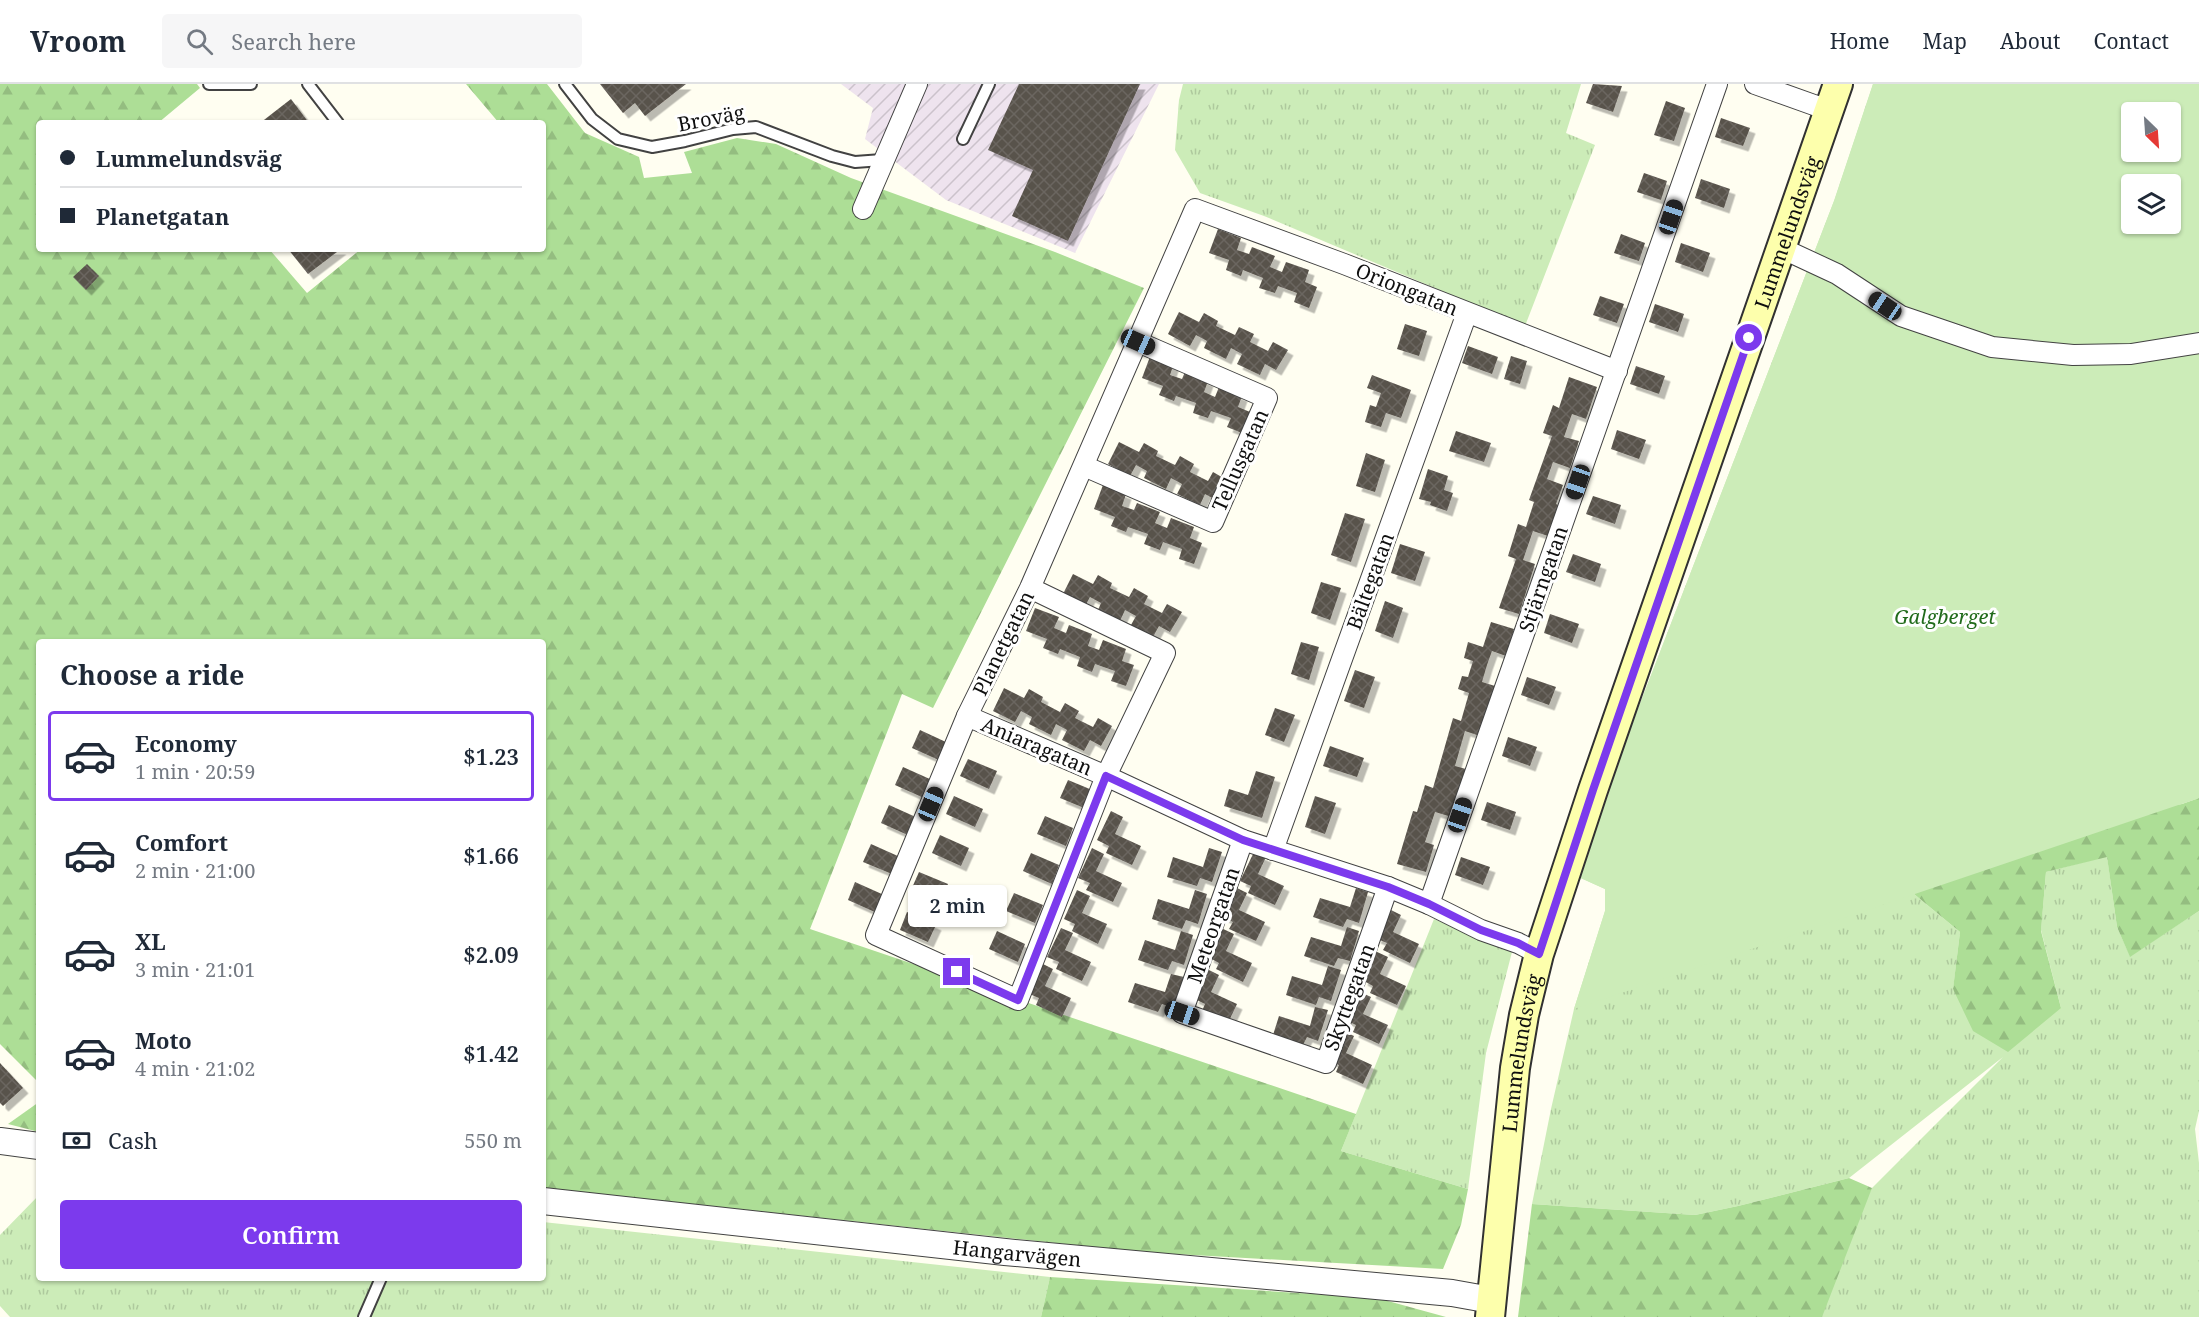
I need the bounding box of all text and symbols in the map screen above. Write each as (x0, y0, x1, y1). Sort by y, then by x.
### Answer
search box (162, 14, 582, 68)
text: Vroom (30, 22, 126, 60)
icon: search (183, 25, 216, 58)
text: Search here (231, 26, 356, 56)
text: Home (1830, 27, 1890, 55)
text: Map (1923, 27, 1967, 55)
text: About (2000, 27, 2061, 55)
text: Contact (2094, 27, 2169, 55)
street label: Broväg (675, 98, 747, 138)
north arrow (2121, 102, 2181, 162)
map controls (2121, 102, 2181, 234)
text: Lummelundsväg (96, 143, 282, 173)
street label: Lummelundsväg (1748, 152, 1826, 312)
button: layers (2121, 174, 2181, 234)
car (1657, 197, 1685, 237)
text: Planetgatan (96, 201, 229, 231)
street label: Oriongatan (1352, 256, 1462, 322)
car (1865, 288, 1905, 324)
route start (1735, 324, 1762, 351)
car (1118, 326, 1158, 358)
street label: Tellusgatan (1205, 404, 1275, 515)
car (1564, 462, 1592, 502)
street label: Stjärngatan (1512, 522, 1574, 636)
street label: Bältegatan (1340, 529, 1400, 633)
street label: Planetgatan (966, 586, 1040, 700)
park label: Galgberget (1894, 603, 1996, 630)
text: Choose a ride (60, 656, 245, 693)
street label: Aniaragatan (977, 710, 1097, 782)
text: Economy (135, 728, 237, 758)
icon: car (63, 729, 117, 783)
text: $1.23 (463, 741, 519, 771)
text: 1 min · 20:59 (135, 758, 255, 785)
car (916, 784, 946, 824)
car (1446, 795, 1474, 835)
text: Comfort (135, 827, 228, 857)
icon: car (63, 828, 117, 882)
text: $1.66 (463, 840, 519, 870)
text: 2 min · 21:00 (135, 857, 255, 884)
street label: Meteorgatan (1180, 863, 1246, 987)
callout: 2 min (908, 885, 1006, 927)
text: 2 min (930, 892, 985, 919)
text: XL (135, 926, 166, 956)
icon: car (63, 927, 117, 981)
text: $2.09 (463, 939, 519, 969)
street label: Skyttegatan (1317, 940, 1381, 1054)
text: 3 min · 21:01 (135, 956, 255, 983)
route end (943, 958, 970, 985)
street label: Lummelundsväg (1495, 971, 1547, 1133)
car (1162, 999, 1202, 1027)
text: Moto (135, 1025, 192, 1055)
icon: car (63, 1026, 117, 1080)
text: $1.42 (463, 1038, 519, 1068)
text: 4 min · 21:02 (135, 1055, 255, 1082)
icon: cash (60, 1124, 93, 1157)
text: Cash (108, 1125, 158, 1155)
text: 550 m (464, 1127, 522, 1154)
button: Confirm (60, 1200, 522, 1269)
street label: Hangarvägen (952, 1233, 1083, 1272)

